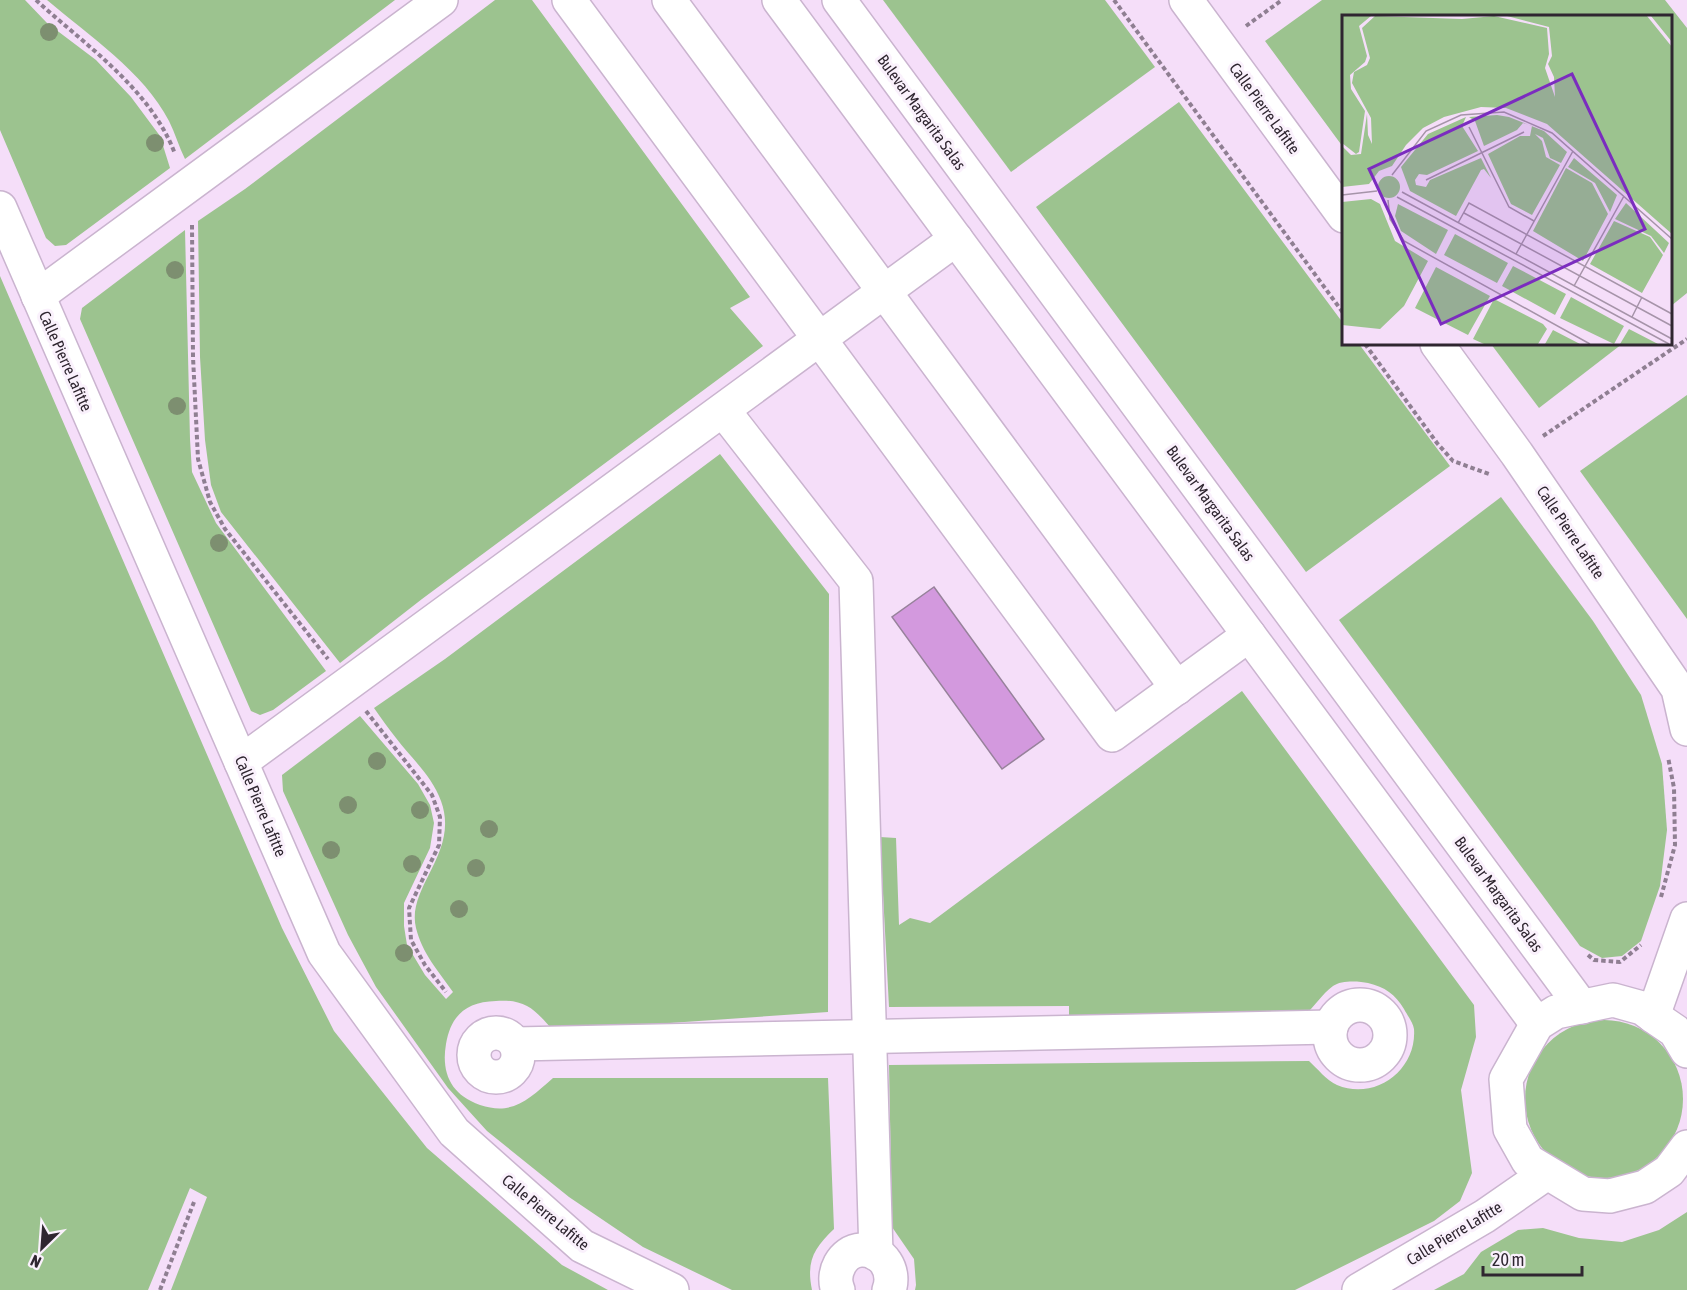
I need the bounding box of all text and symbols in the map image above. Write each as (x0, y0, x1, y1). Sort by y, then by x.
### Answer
inset map (1342, 15, 1672, 345)
street label: Bulevar Margarita Salas (873, 51, 970, 174)
street label: Calle Pierre Lafitte (1226, 59, 1304, 157)
street label: Calle Pierre Lafitte (36, 308, 96, 414)
street label: Bulevar Margarita Salas (1162, 442, 1259, 565)
street label: Calle Pierre Lafitte (1533, 482, 1609, 582)
street label: Calle Pierre Lafitte (232, 753, 290, 859)
street label: Bulevar Margarita Salas (1450, 833, 1547, 956)
street label: Calle Pierre Lafitte (499, 1170, 593, 1254)
street label: Calle Pierre Lafitte (1403, 1198, 1505, 1268)
north arrow (12, 1218, 72, 1278)
scale bar (1483, 1239, 1582, 1277)
text: 20 m (1492, 1249, 1524, 1270)
text: N (28, 1251, 44, 1272)

